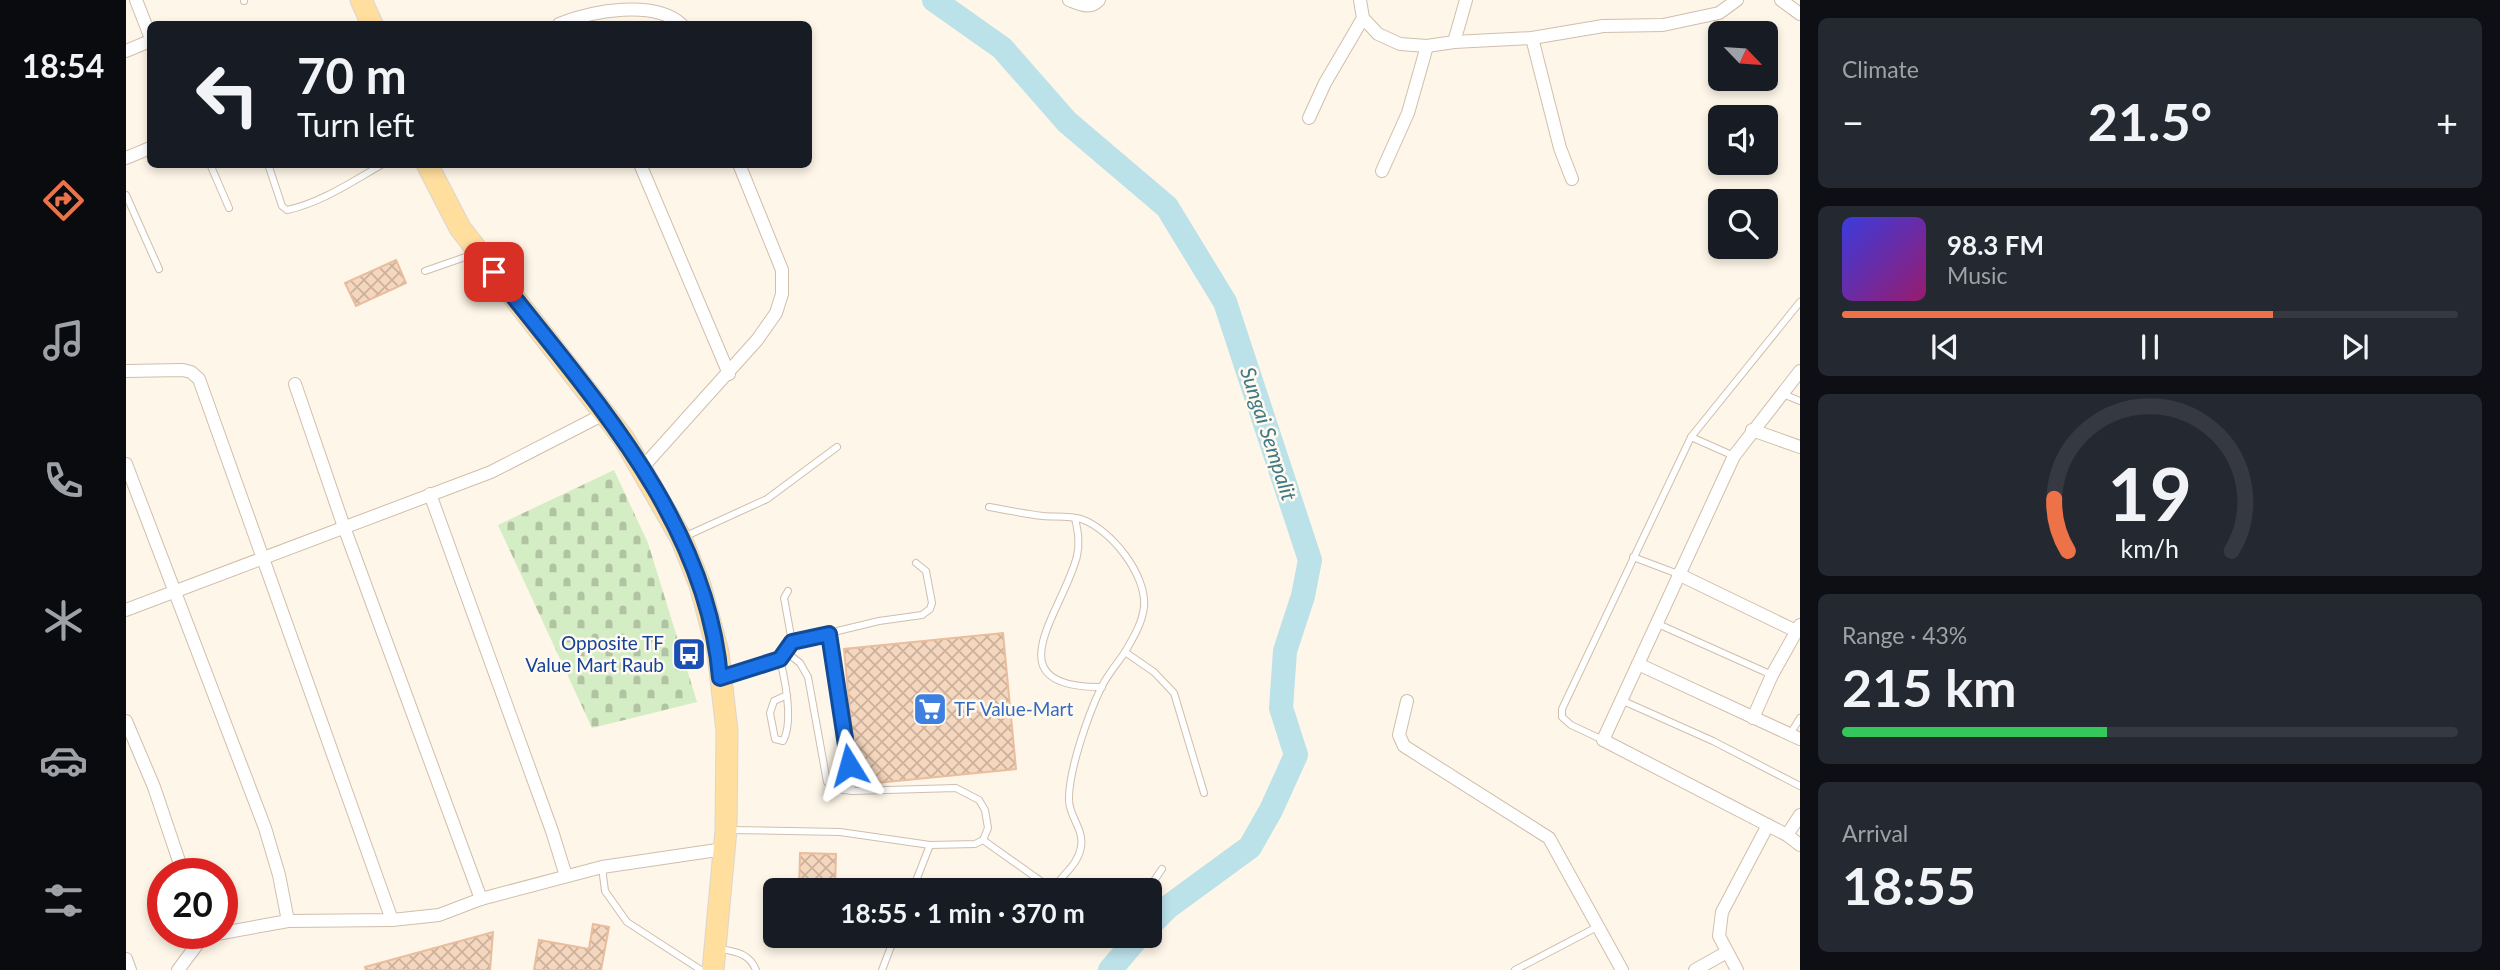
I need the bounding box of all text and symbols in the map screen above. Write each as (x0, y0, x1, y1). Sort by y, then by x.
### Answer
north arrow (1708, 21, 1778, 91)
map controls (1708, 21, 1778, 259)
text: 18:54 (22, 46, 104, 85)
text: 70 m (297, 46, 407, 104)
icon: left (182, 49, 273, 140)
text: Climate (1842, 55, 1919, 83)
text: 21.5° (2088, 90, 2212, 152)
text: − (1842, 99, 1864, 145)
text: + (2436, 99, 2458, 145)
text: Turn left (297, 105, 414, 144)
button: sound (1708, 105, 1778, 175)
icon: directions (39, 176, 88, 225)
button: search (1708, 189, 1778, 259)
text: 98.3 FM (1947, 229, 2044, 261)
pin (464, 242, 524, 302)
icon: arrive (475, 253, 513, 291)
text: Music (1947, 261, 2007, 289)
icon: music (39, 316, 88, 365)
icon: previous (1926, 328, 1964, 366)
icon: pause (2131, 328, 2169, 366)
icon: next (2336, 328, 2374, 366)
water label: Sungai Sempalit (1236, 364, 1303, 504)
text: 19 (2108, 449, 2192, 537)
icon: phone (39, 456, 88, 505)
text: km/h (2121, 533, 2179, 563)
icon: climate (39, 596, 88, 645)
text: Range · 43% (1842, 621, 1967, 649)
place label: Opposite TF Value Mart Raub (525, 631, 664, 676)
bus stop icon: Opposite TF Value Mart Raub (670, 635, 708, 673)
text: 215 km (1842, 656, 2016, 718)
supermarket icon: TF Value-Mart (911, 690, 949, 728)
place label: TF Value-Mart (954, 697, 1073, 720)
position arrow (812, 728, 886, 802)
icon: car (39, 736, 88, 785)
text: Arrival (1842, 819, 1908, 847)
text: 18:55 (1842, 854, 1976, 916)
speed limit sign: 20 (147, 858, 238, 949)
icon: filters (39, 876, 88, 925)
text: 18:55 · 1 min · 370 m (840, 897, 1085, 929)

